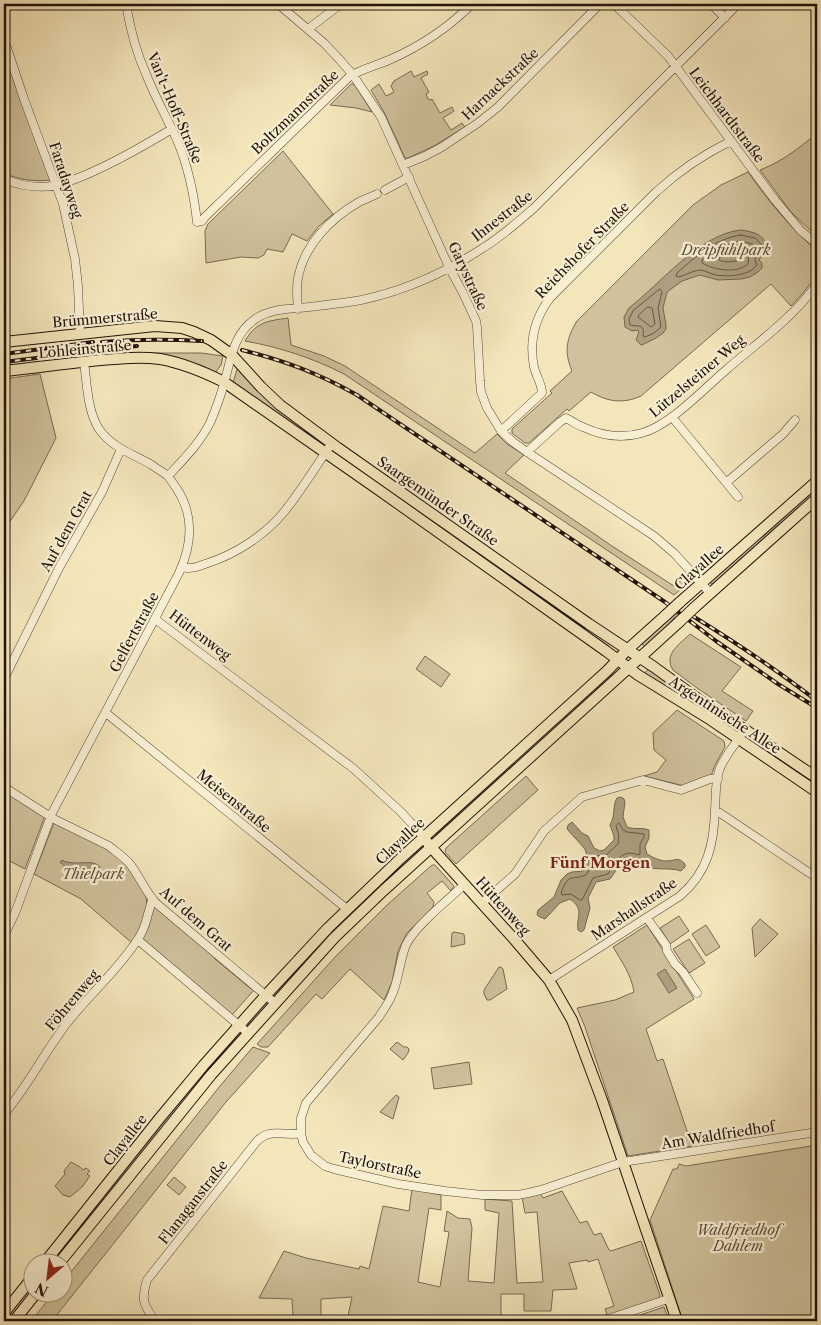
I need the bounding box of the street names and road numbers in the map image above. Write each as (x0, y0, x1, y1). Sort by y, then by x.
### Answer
street label: Harnackstraße (458, 44, 542, 124)
street label: Van't-Hoff-Straße (143, 49, 207, 166)
street label: Leichhardtstraße (685, 64, 769, 166)
street label: Boltzmannstraße (248, 66, 343, 158)
street label: Faradayweg (45, 140, 87, 221)
street label: Ihnestraße (468, 187, 536, 245)
street label: Reichshofer Straße (531, 198, 633, 302)
street label: Garystraße (444, 239, 492, 313)
street label: Brümmerstraße (52, 304, 159, 332)
street label: Lützelsteiner Weg (645, 330, 749, 421)
street label: Löhleinstraße (38, 336, 132, 362)
street label: Saargemünder Straße (374, 452, 502, 550)
street label: Auf dem Grat (36, 487, 96, 576)
street label: Clayallee (670, 540, 728, 594)
street label: Gelfertstraße (105, 589, 163, 675)
street label: Hüttenweg (166, 606, 235, 664)
street label: Argentinische Allee (665, 672, 785, 758)
street label: Meisenstraße (193, 766, 275, 837)
street label: Clayallee (372, 814, 428, 868)
street label: Hüttenweg (472, 873, 534, 940)
street label: Marshallstraße (588, 874, 680, 944)
street label: Auf dem Grat (155, 882, 236, 955)
street label: Föhrenweg (41, 965, 103, 1034)
street label: Clayallee (99, 1110, 151, 1169)
street label: Am Waldfriedhof (659, 1117, 778, 1153)
street label: Taylorstraße (337, 1147, 423, 1183)
street label: Flanaganstraße (155, 1156, 232, 1248)

